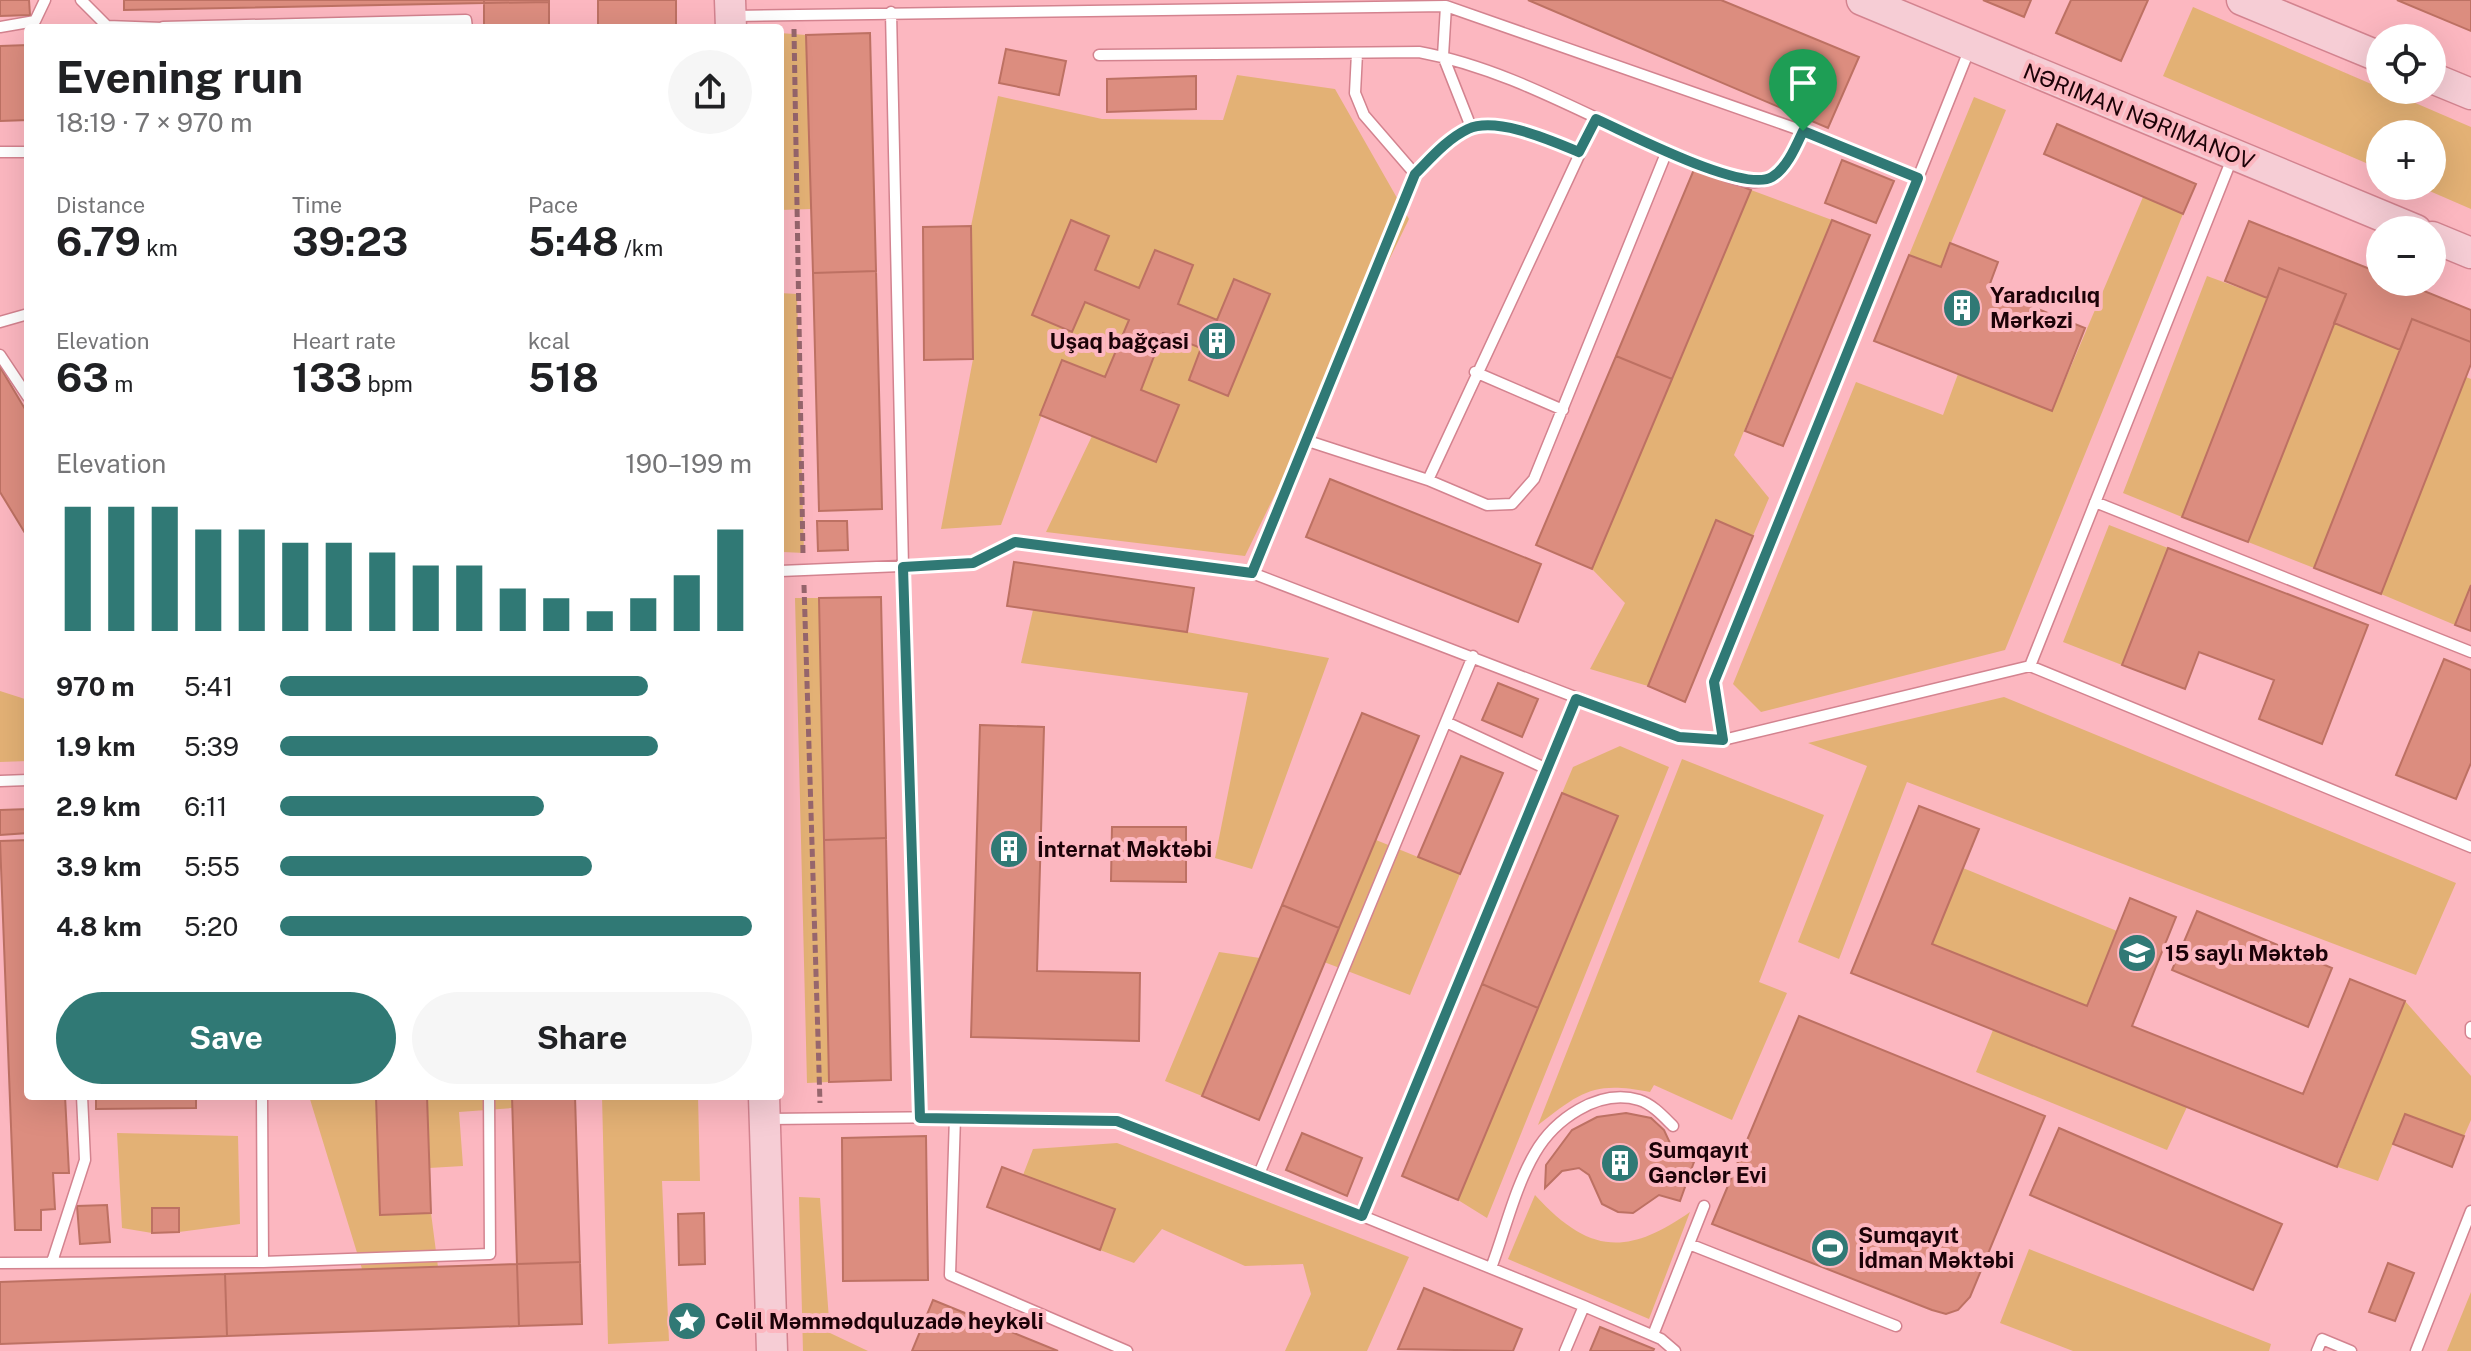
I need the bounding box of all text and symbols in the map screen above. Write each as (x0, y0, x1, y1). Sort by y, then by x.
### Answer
map controls (2366, 24, 2446, 296)
button: locate (2366, 24, 2446, 104)
pin (1769, 49, 1837, 131)
button: share (668, 50, 752, 134)
text: Evening run (56, 51, 303, 103)
street label: NƏRIMAN NƏRIMANOV (2020, 58, 2259, 174)
icon: arrive (1781, 61, 1825, 105)
text: 18:19 · 7 × 970 m (56, 107, 252, 138)
button: + (2366, 120, 2446, 200)
text: Distance (56, 192, 145, 218)
text: Time (292, 192, 342, 218)
text: Pace (528, 192, 578, 218)
button: − (2366, 216, 2446, 296)
text: 6.79 (56, 218, 141, 265)
text: 39:23 (292, 218, 408, 265)
text: 5:48 (528, 218, 619, 265)
text: km (141, 235, 178, 261)
text: /km (619, 235, 663, 261)
place label: Yaradıcılıq Mərkəzi (1990, 282, 2100, 333)
building icon: Yaradıcılıq Mərkəzi (1941, 287, 1983, 329)
building icon: Uşaq bağçasi (1196, 320, 1238, 362)
text: Elevation (56, 328, 149, 354)
text: Heart rate (292, 328, 396, 354)
text: kcal (528, 328, 570, 354)
place label: Uşaq bağçasi (1050, 328, 1189, 354)
text: 63 (56, 354, 109, 401)
text: 133 (292, 354, 362, 401)
text: 518 (528, 354, 599, 401)
text: m (109, 371, 133, 397)
text: bpm (362, 371, 413, 397)
text: Elevation (56, 448, 166, 479)
text: 190–199 m (625, 448, 752, 479)
text: 970 m (56, 671, 135, 702)
text: 5:41 (184, 671, 233, 702)
text: 1.9 km (56, 731, 135, 762)
text: 5:39 (184, 731, 239, 762)
text: 2.9 km (56, 791, 141, 822)
text: 6:11 (184, 791, 227, 822)
building icon: İnternat Məktəbi (988, 828, 1030, 870)
place label: İnternat Məktəbi (1037, 836, 1212, 862)
text: 3.9 km (56, 851, 142, 882)
text: 5:55 (184, 851, 240, 882)
text: 4.8 km (56, 911, 142, 942)
text: 5:20 (184, 911, 238, 942)
school or university icon: 15 saylı Məktəb (2116, 932, 2158, 974)
place label: 15 saylı Məktəb (2165, 940, 2328, 966)
button: Save (56, 992, 396, 1084)
button: Share (412, 992, 752, 1084)
place label: Sumqayıt Gənclər Evi (1648, 1137, 1767, 1188)
building icon: Sumqayıt Gənclər Evi (1599, 1142, 1641, 1184)
place label: Sumqayıt İdman Məktəbi (1858, 1222, 2014, 1273)
sports icon: Sumqayıt İdman Məktəbi (1809, 1227, 1851, 1269)
place icon: Cəlil Məmmədquluzadə heykəli (666, 1300, 708, 1342)
place label: Cəlil Məmmədquluzadə heykəli (715, 1308, 1044, 1334)

